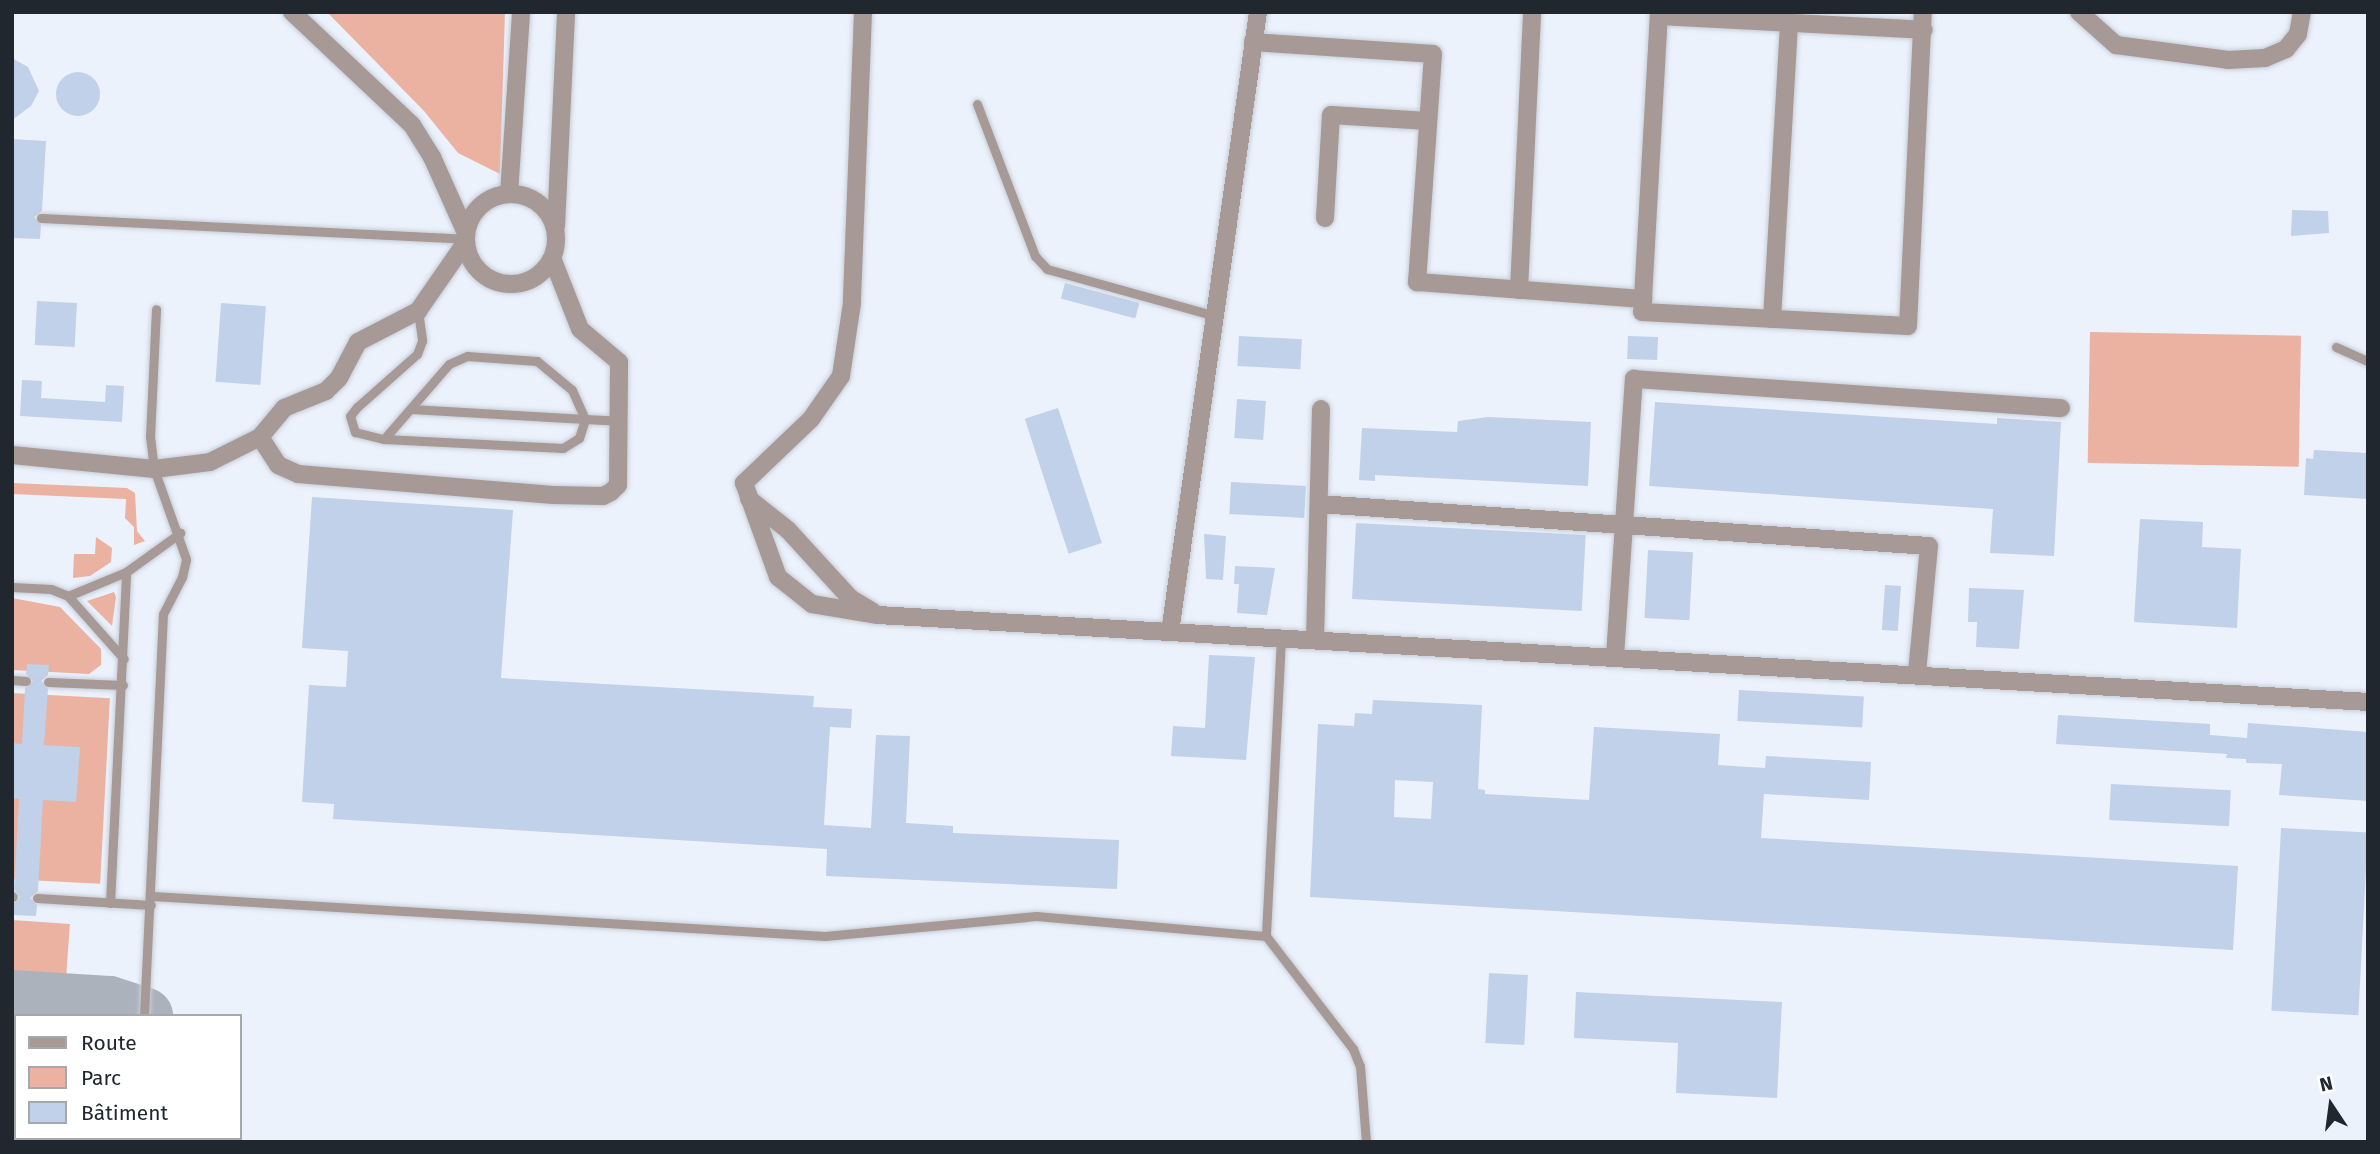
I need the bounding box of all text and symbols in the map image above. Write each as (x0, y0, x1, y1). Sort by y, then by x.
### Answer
legend (14, 1014, 242, 1140)
text: Route (81, 1030, 137, 1056)
text: Parc (81, 1065, 121, 1091)
north arrow (2296, 1070, 2366, 1140)
text: N (2317, 1071, 2335, 1097)
text: Bâtiment (81, 1100, 168, 1126)

